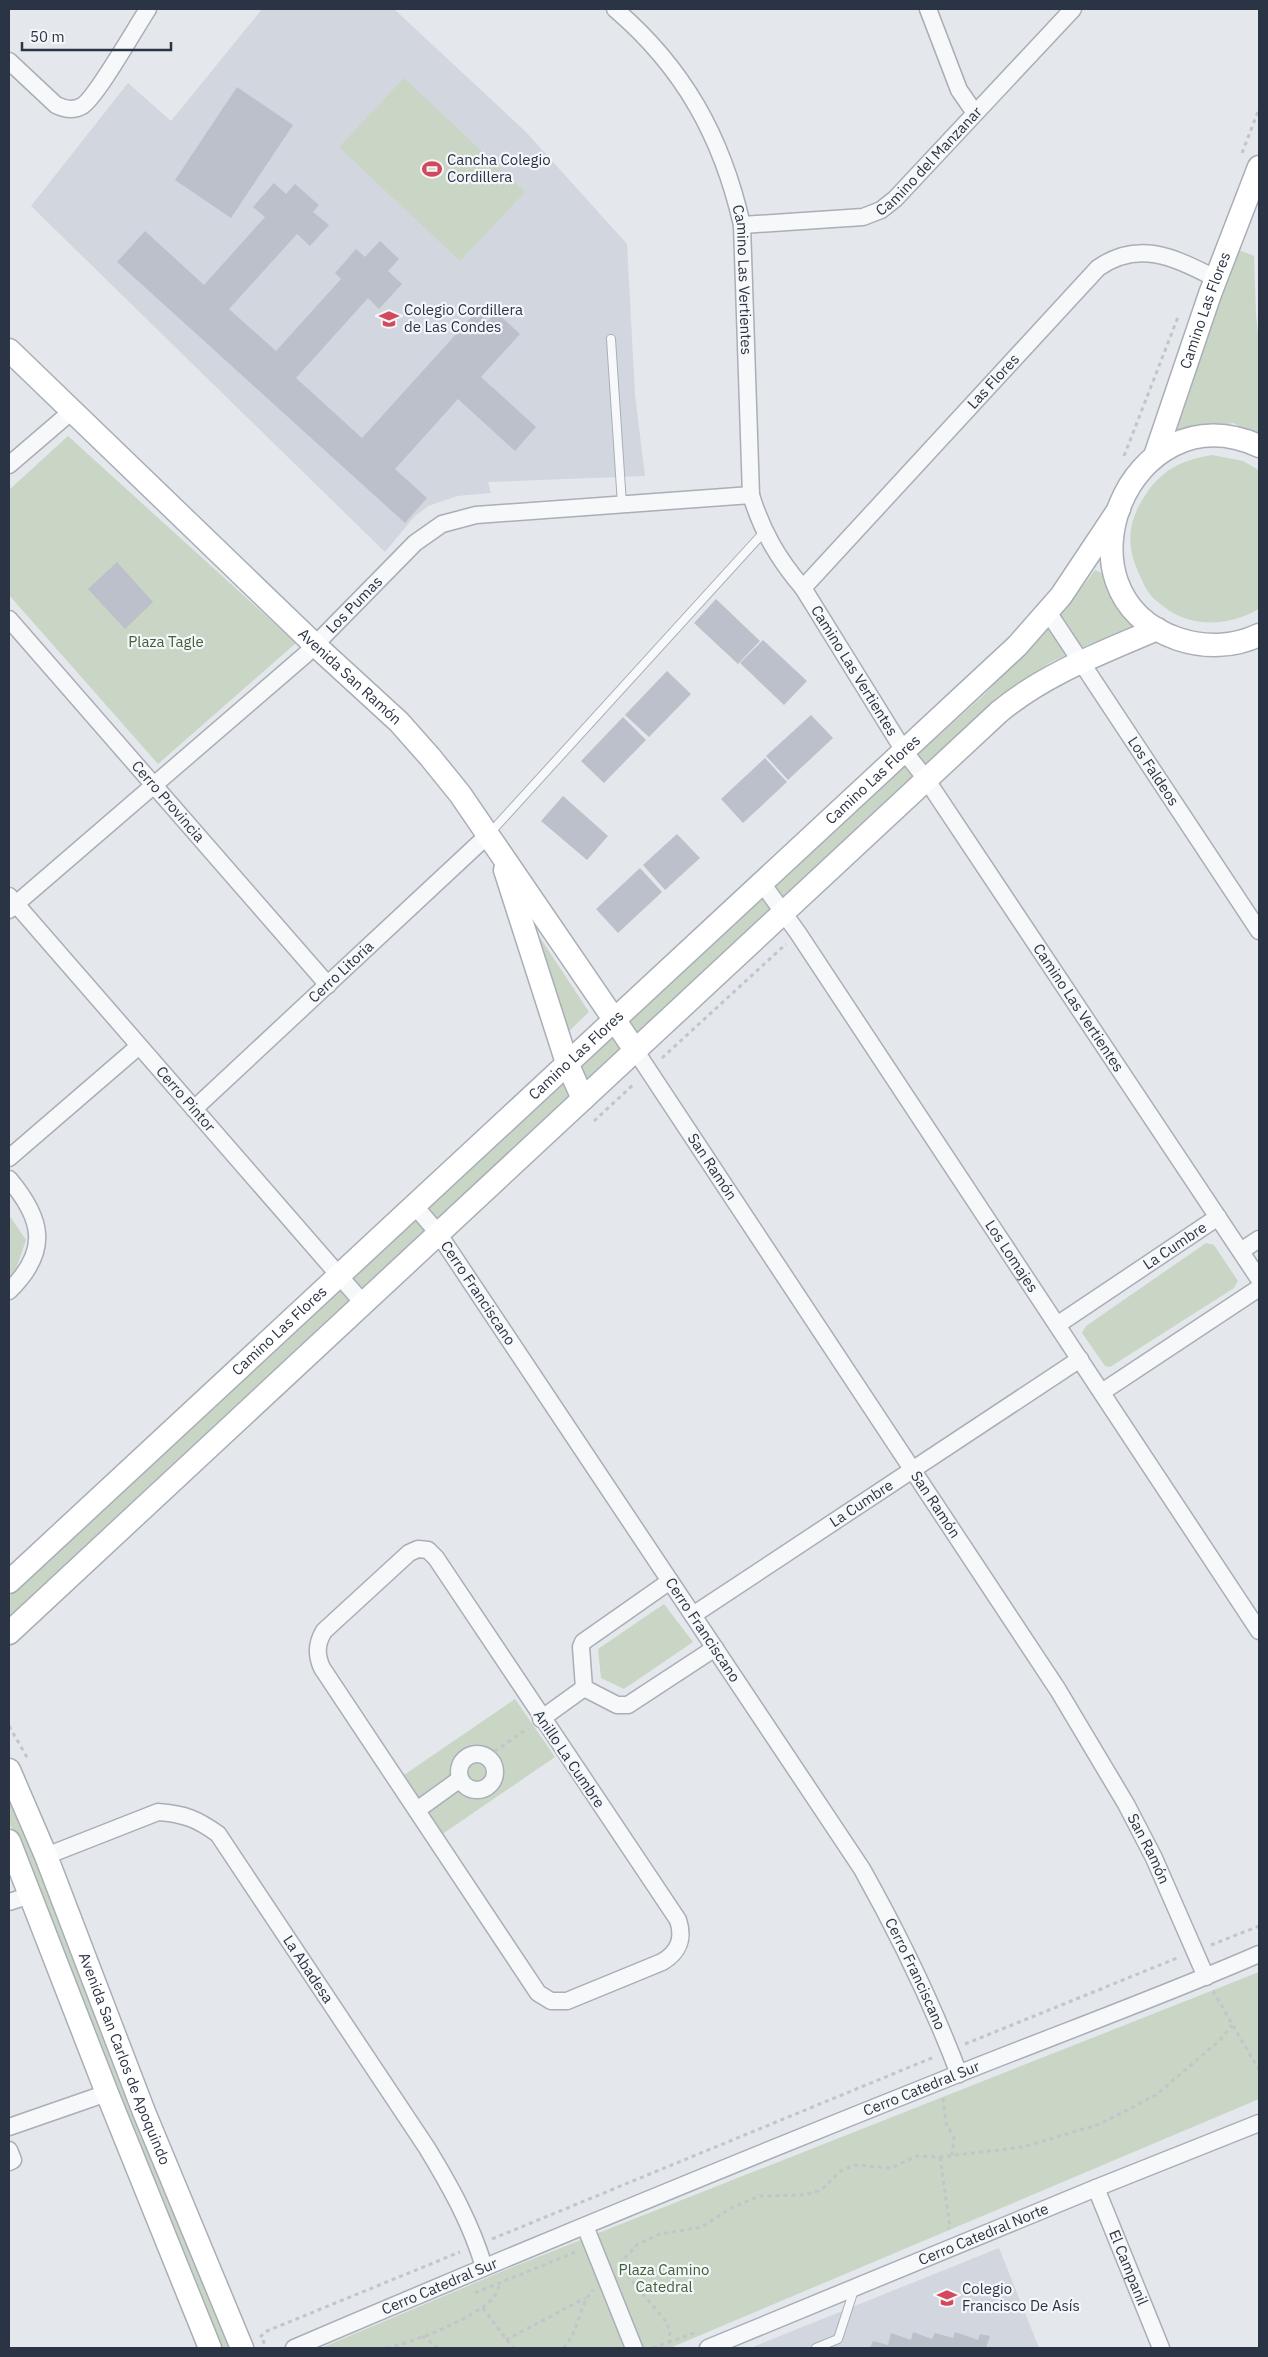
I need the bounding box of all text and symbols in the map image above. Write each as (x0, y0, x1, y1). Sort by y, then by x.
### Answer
scale bar (22, 20, 171, 52)
text: 50 m (30, 27, 65, 46)
street label: Camino del Manzanar (872, 102, 986, 220)
place label: Cancha Colegio Cordillera (447, 150, 551, 186)
sports icon: Cancha Colegio Cordillera (421, 158, 443, 180)
street label: Camino Las Vertientes (728, 203, 756, 355)
street label: Camino Las Flores (1175, 249, 1234, 371)
place label: Colegio Cordillera de Las Condes (404, 300, 523, 336)
school or university icon: Colegio Cordillera de Las Condes (378, 308, 400, 330)
street label: Las Flores (963, 350, 1023, 413)
street label: Los Pumas (322, 572, 386, 637)
street label: Camino Las Vertientes (807, 602, 902, 739)
street label: Avenida San Ramón (294, 624, 406, 729)
park label: Plaza Tagle (128, 632, 204, 651)
street label: Camino Las Flores (821, 731, 924, 828)
street label: Los Faldeos (1124, 733, 1184, 809)
street label: Cerro Provincia (128, 756, 209, 846)
street label: Cerro Litoria (304, 936, 377, 1007)
street label: Camino Las Vertientes (1029, 940, 1128, 1075)
street label: Camino Las Flores (524, 1006, 627, 1104)
street label: Cerro Pintor (152, 1062, 220, 1136)
street label: San Ramón (684, 1129, 742, 1204)
street label: Los Lomajes (981, 1216, 1043, 1296)
street label: La Cumbre (1139, 1217, 1210, 1274)
street label: Cerro Franciscano (437, 1237, 520, 1349)
street label: Camino Las Flores (228, 1282, 331, 1379)
street label: San Ramón (907, 1467, 965, 1541)
street label: La Cumbre (826, 1475, 897, 1531)
street label: Cerro Franciscano (661, 1574, 745, 1686)
street label: Anillo La Cumbre (530, 1706, 609, 1811)
street label: San Ramón (1124, 1810, 1174, 1887)
street label: Cerro Franciscano (881, 1914, 950, 2033)
street label: La Abadesa (279, 1932, 338, 2007)
street label: Avenida San Carlos de Apoquindo (75, 1950, 175, 2168)
street label: Cerro Catedral Sur (860, 2056, 983, 2120)
street label: Cerro Catedral Norte (915, 2199, 1051, 2269)
street label: El Campanil (1105, 2227, 1153, 2308)
street label: Cerro Catedral Sur (379, 2253, 501, 2319)
park label: Plaza Camino Catedral (619, 2260, 709, 2296)
place label: Colegio Francisco De Asís (962, 2279, 1080, 2315)
school or university icon: Colegio Francisco De Asís (936, 2287, 958, 2309)

